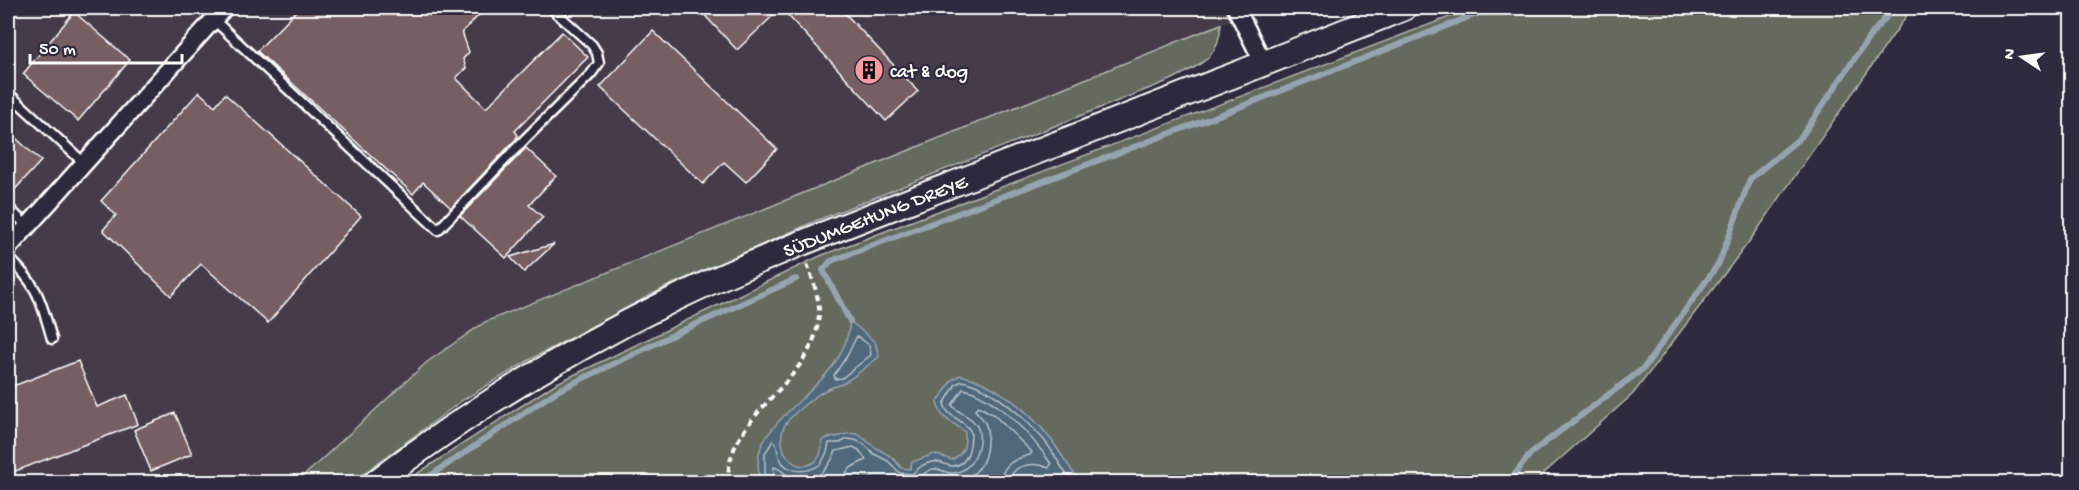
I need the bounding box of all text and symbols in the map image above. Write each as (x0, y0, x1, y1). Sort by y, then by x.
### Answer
scale bar (30, 27, 182, 65)
north arrow (1992, 27, 2052, 87)
text: 50 m (39, 40, 76, 61)
text: N (2000, 47, 2021, 62)
building icon: cat & dog (853, 54, 885, 86)
place label: cat & dog (890, 62, 968, 85)
street label: SÜDUMGEHUNG DREYE (781, 171, 973, 264)

